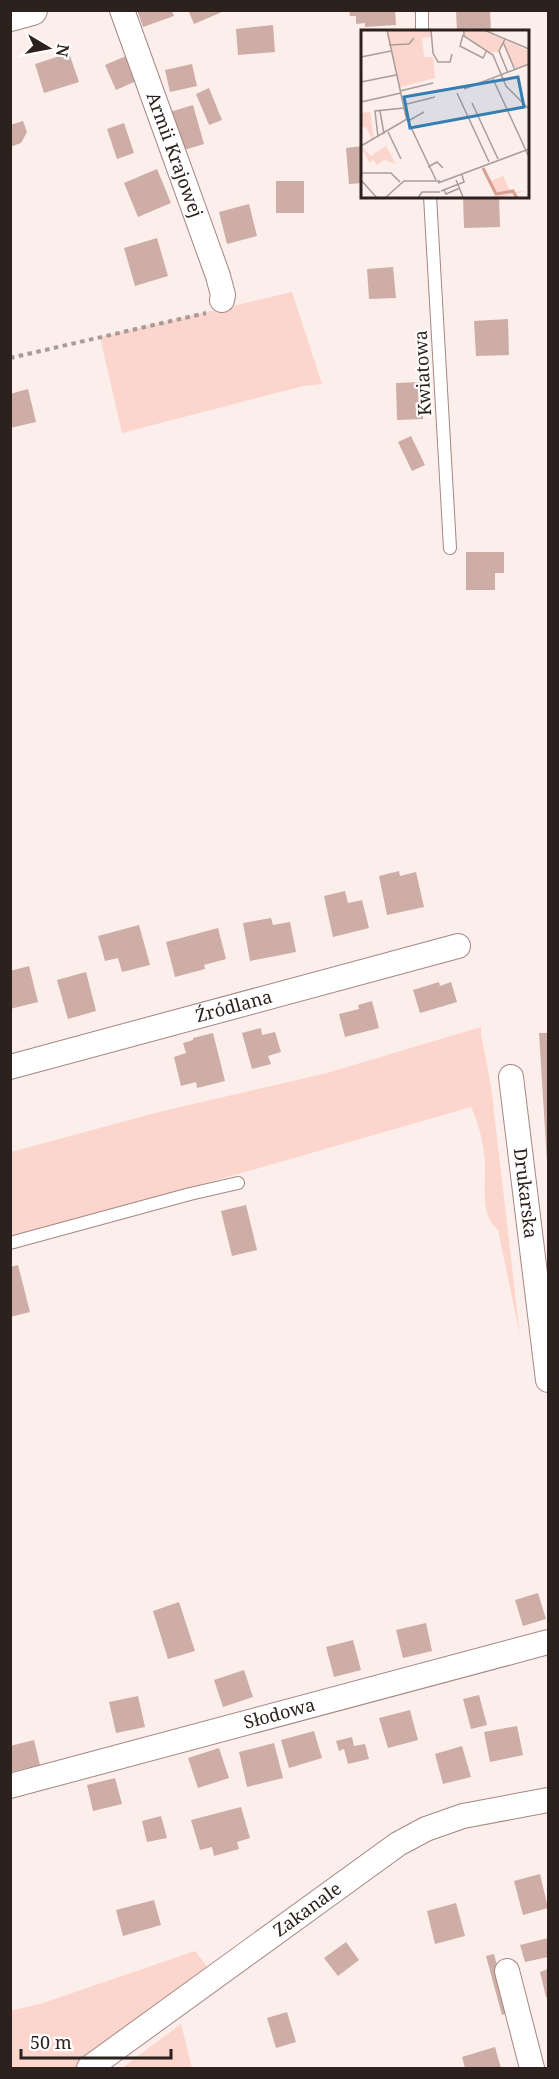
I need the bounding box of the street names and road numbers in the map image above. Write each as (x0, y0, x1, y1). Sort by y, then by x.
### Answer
street label: Armii Krajowej (142, 89, 209, 221)
street label: Kwiatowa (408, 330, 436, 417)
street label: Źródlana (193, 984, 275, 1027)
street label: Drukarska (509, 1146, 544, 1240)
street label: Słodowa (241, 1692, 318, 1734)
street label: Zakanale (268, 1876, 346, 1941)

